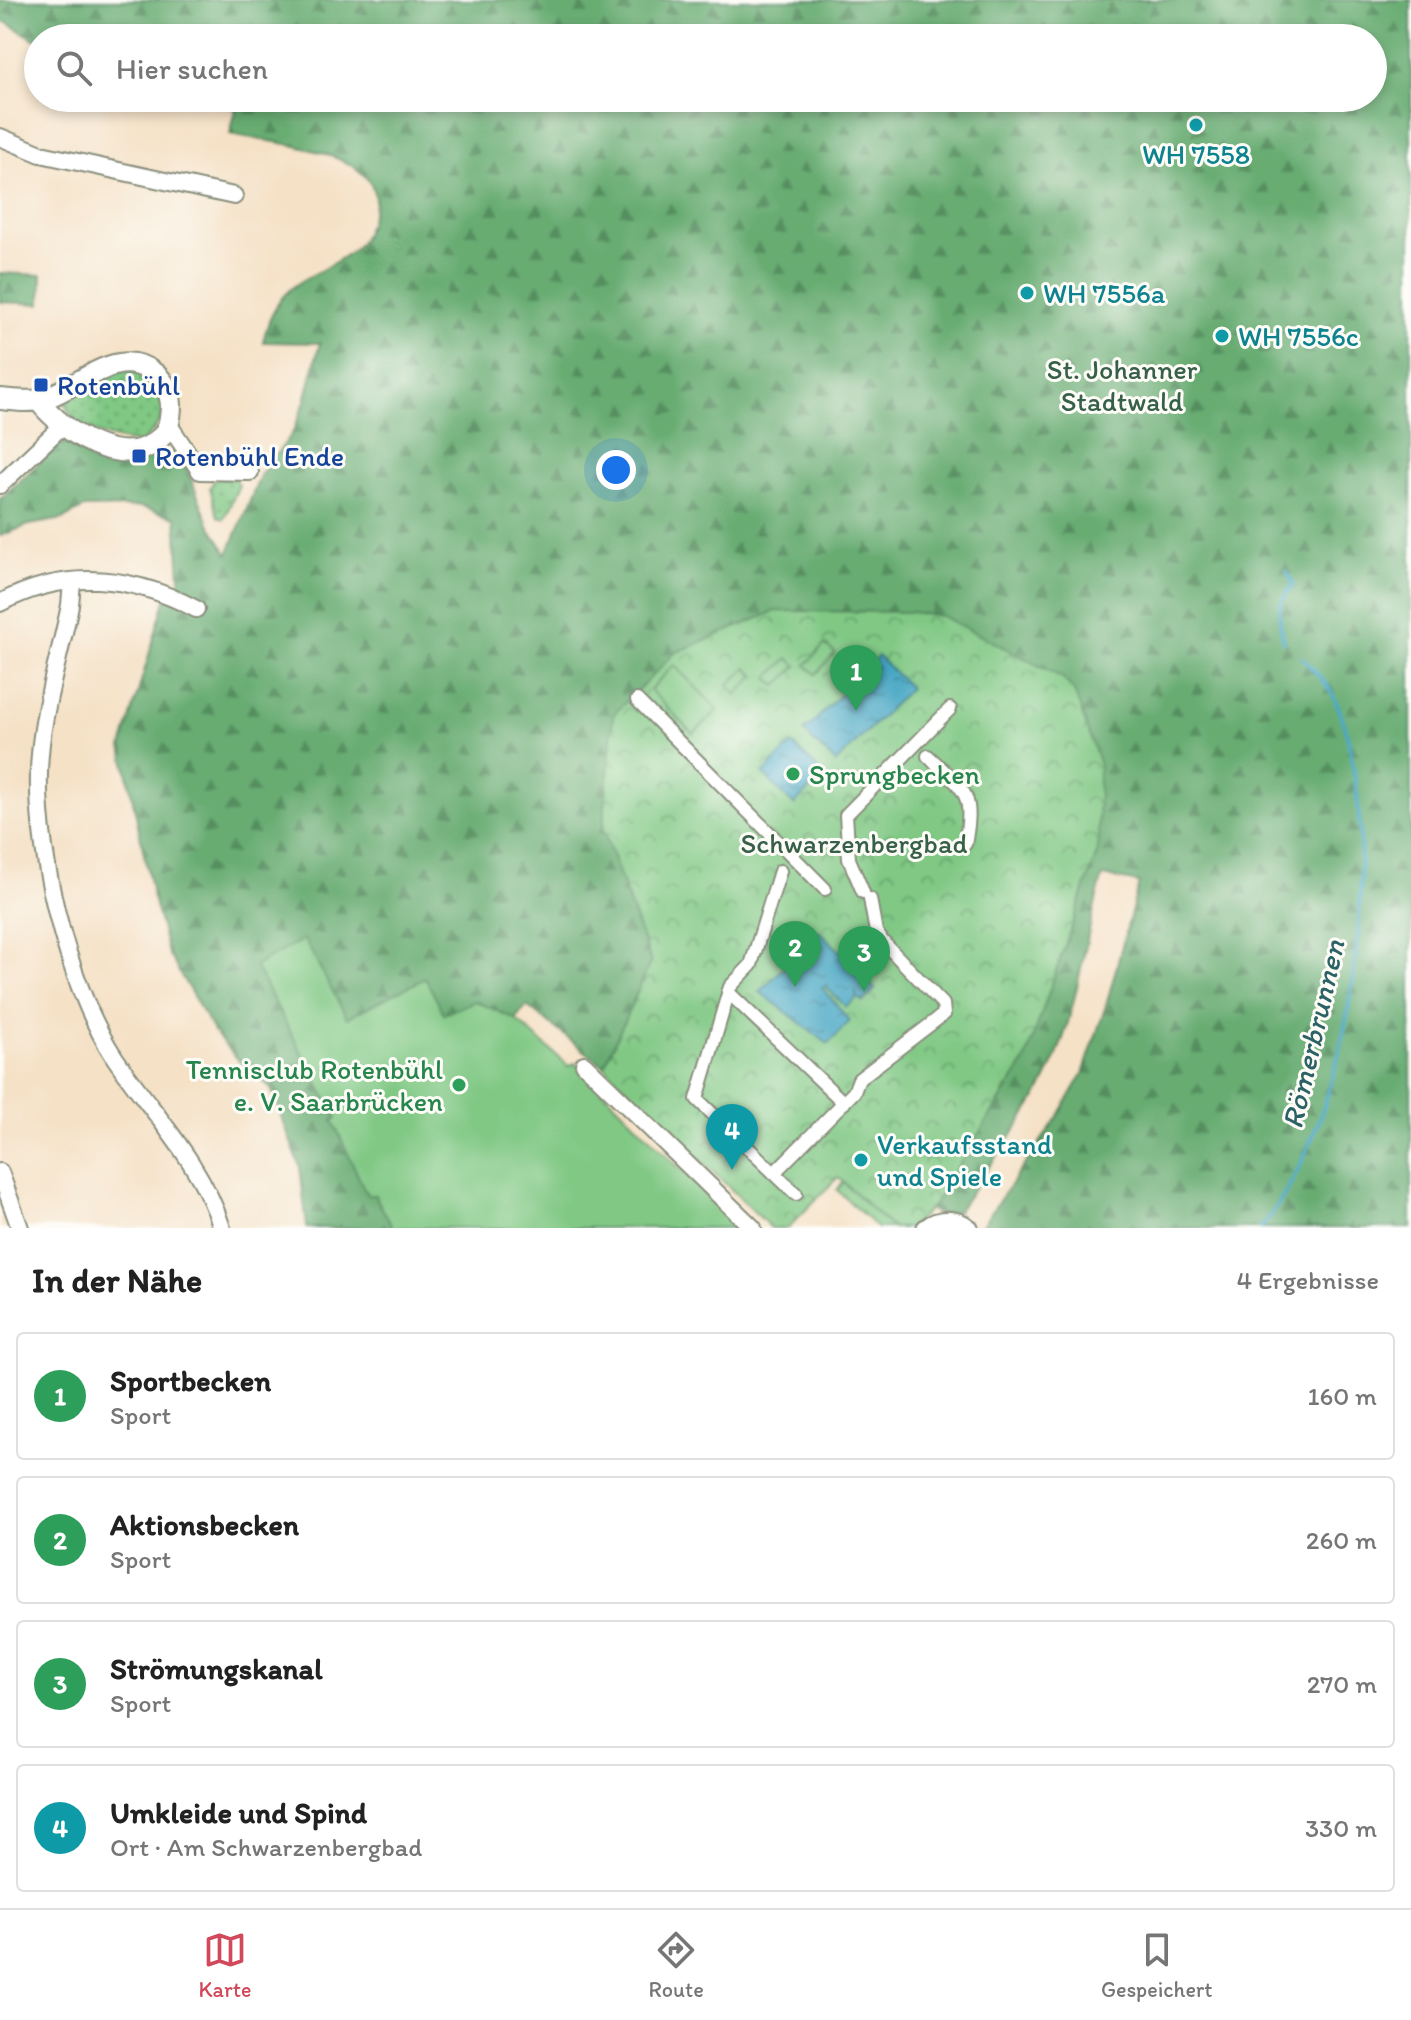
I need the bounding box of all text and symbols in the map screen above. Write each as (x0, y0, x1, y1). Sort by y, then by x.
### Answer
search box (24, 24, 1387, 112)
icon: search (52, 46, 96, 90)
text: Hier suchen (116, 50, 268, 87)
marker: WH 7558 (1187, 116, 1205, 134)
place label: WH 7558 (1142, 137, 1250, 171)
place label: WH 7556a (1043, 276, 1166, 310)
marker: WH 7556a (1018, 284, 1036, 302)
place label: WH 7556c (1238, 319, 1359, 353)
marker: WH 7556c (1213, 327, 1231, 345)
park label: St. Johanner Stadtwald (1047, 352, 1198, 418)
place label: Rotenbühl (57, 368, 180, 402)
marker: Rotenbühl (32, 376, 50, 394)
place label: Rotenbühl Ende (155, 439, 344, 473)
marker: Rotenbühl Ende (130, 447, 148, 465)
your location (596, 450, 636, 490)
pin: 1 (830, 645, 882, 711)
place label: Sprungbecken (809, 757, 980, 791)
marker: Sprungbecken (784, 765, 802, 783)
park label: Schwarzenbergbad (741, 826, 967, 860)
pin: 2 (769, 921, 821, 987)
pin: 3 (838, 926, 890, 992)
water label: Römerbrunnen (1273, 936, 1353, 1132)
place label: Tennisclub Rotenbühl e. V. Saarbrücken (186, 1052, 443, 1118)
marker: Tennisclub Rotenbühl e. V. Saarbrücken (450, 1076, 468, 1094)
pin: 4 (706, 1104, 758, 1170)
place label: Verkaufsstand und Spiele (877, 1127, 1052, 1193)
marker: Verkaufsstand und Spiele (852, 1151, 870, 1169)
text: In der Nähe (32, 1260, 202, 1301)
text: 4 Ergebnisse (1237, 1264, 1379, 1296)
text: Sportbecken (110, 1362, 271, 1399)
text: 1 (54, 1380, 66, 1412)
text: 160 m (1307, 1380, 1377, 1412)
text: Sport (110, 1399, 171, 1431)
text: Aktionsbecken (110, 1506, 299, 1543)
text: 2 (53, 1524, 67, 1556)
text: 260 m (1306, 1524, 1377, 1556)
text: Sport (110, 1543, 171, 1575)
text: Strömungskanal (110, 1650, 323, 1687)
text: 3 (53, 1668, 67, 1700)
text: 270 m (1307, 1668, 1377, 1700)
text: Sport (110, 1687, 171, 1719)
text: Umkleide und Spind (110, 1794, 367, 1831)
text: 4 (52, 1812, 68, 1844)
text: 330 m (1305, 1812, 1377, 1844)
text: Ort · Am Schwarzenbergbad (110, 1831, 422, 1863)
tab: Karte (199, 1928, 251, 2003)
tab: Route (649, 1928, 704, 2003)
tab: Gespeichert (1101, 1928, 1212, 2003)

